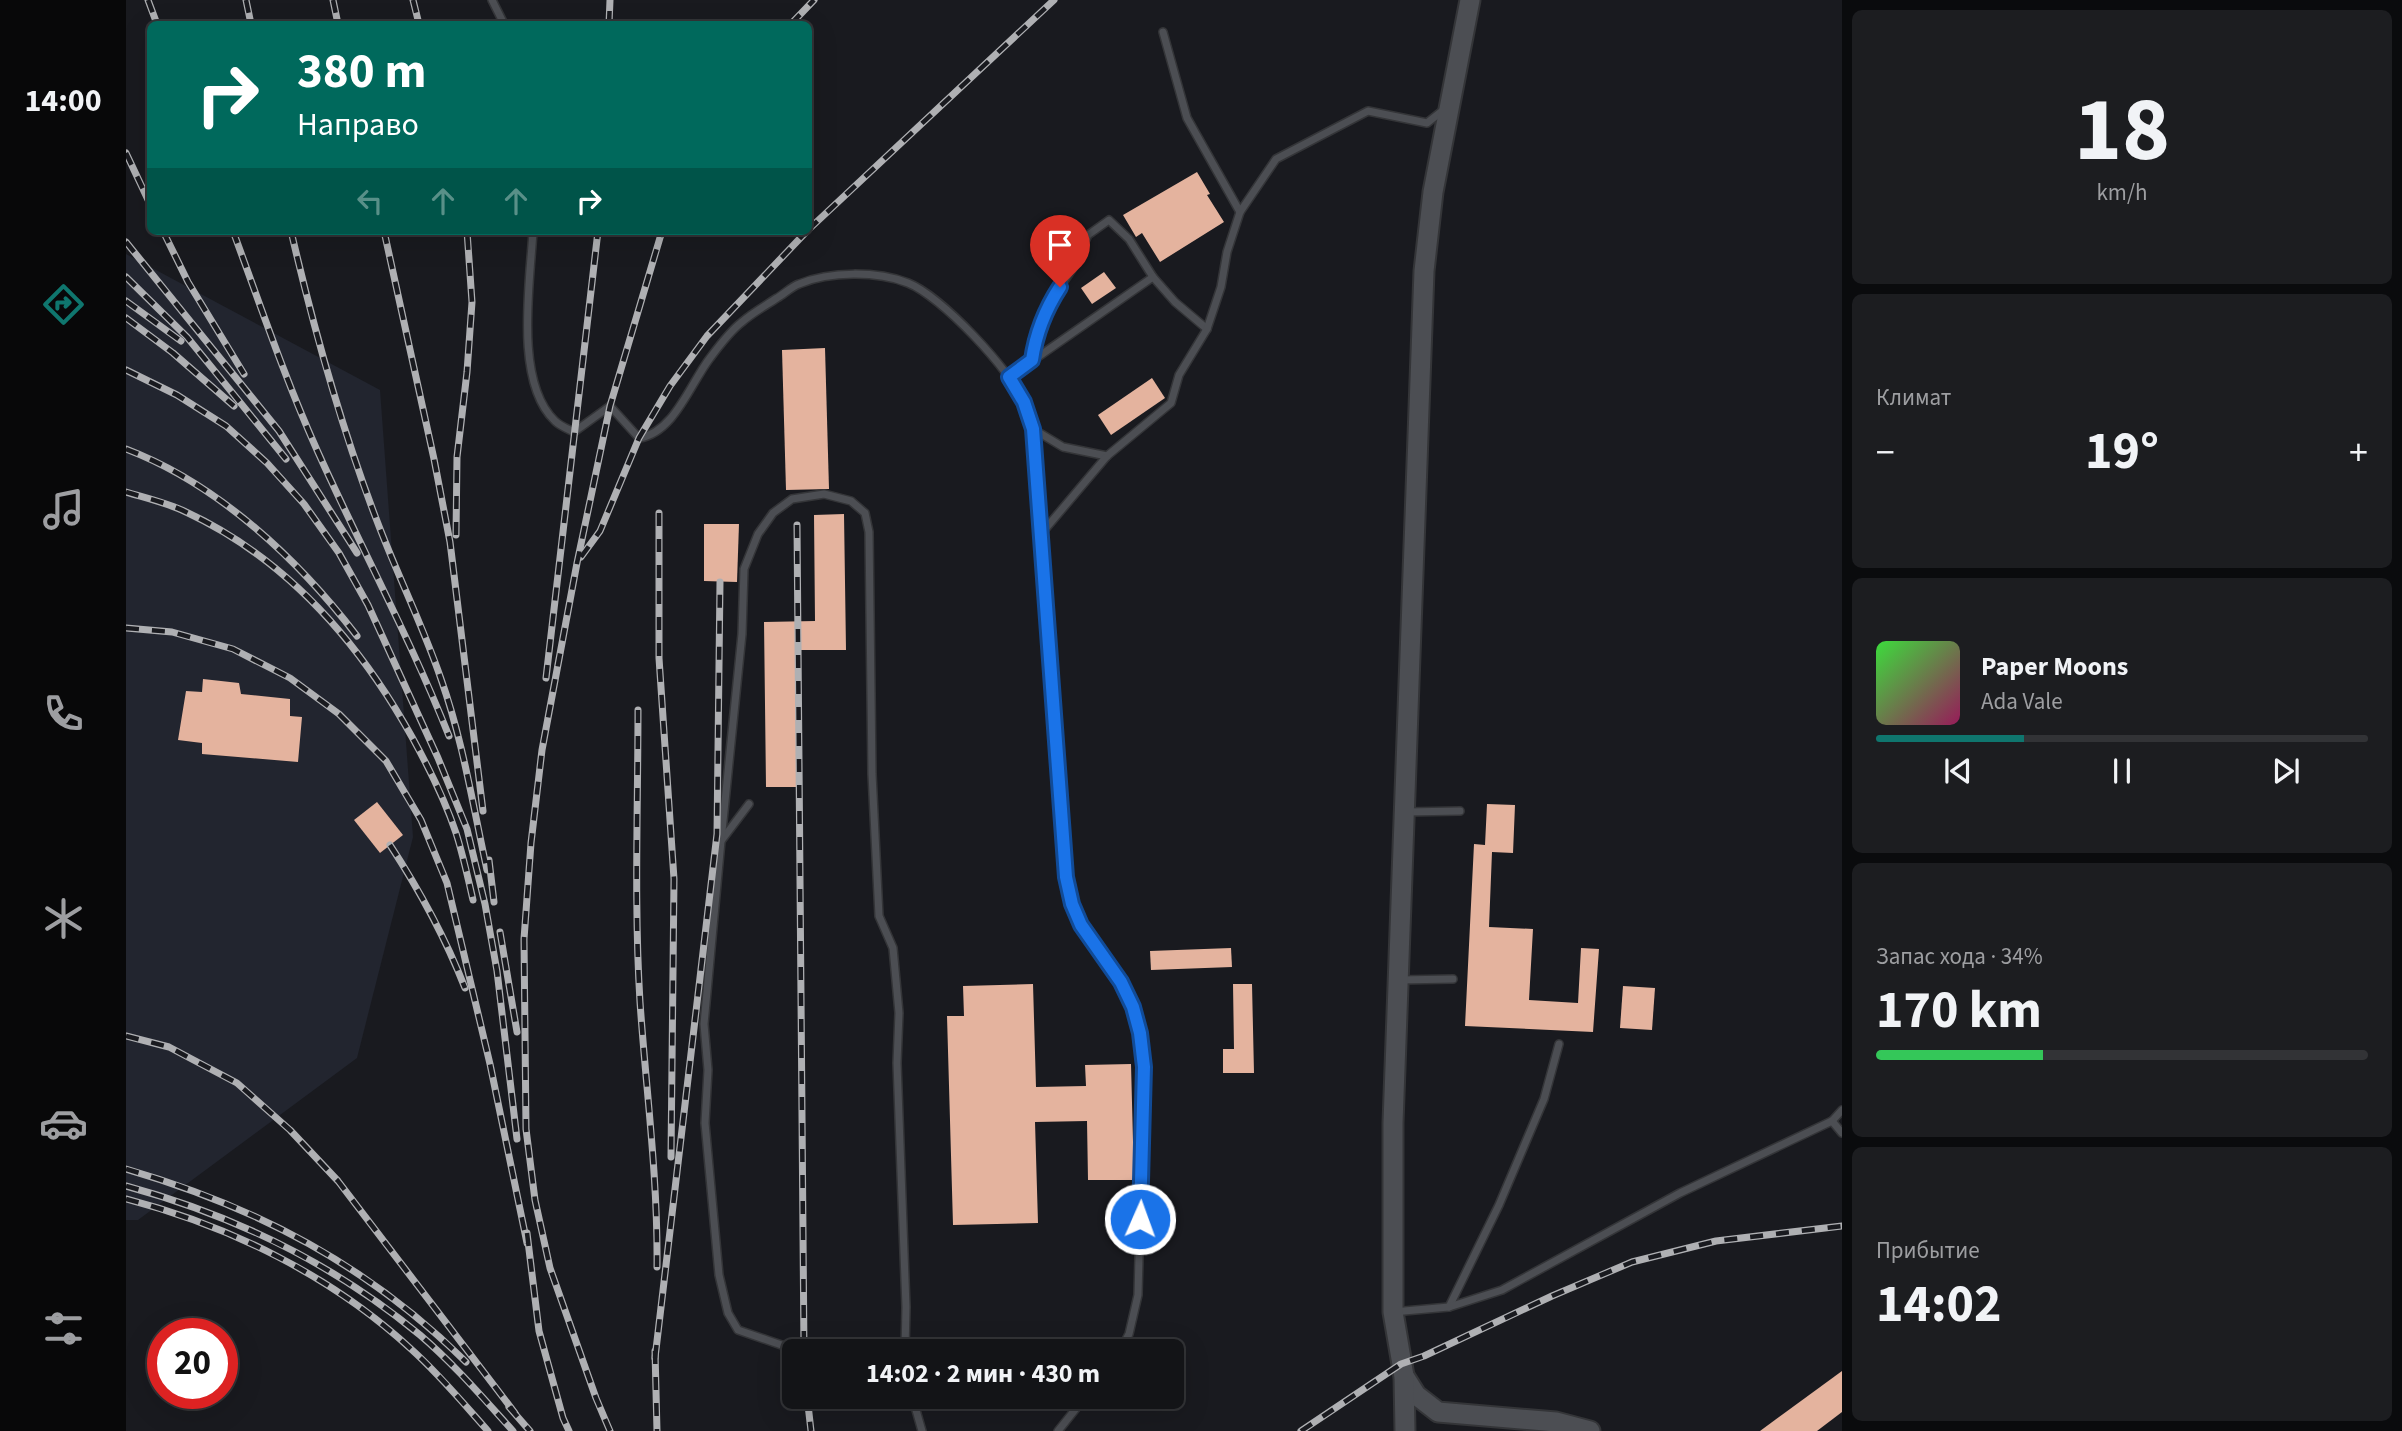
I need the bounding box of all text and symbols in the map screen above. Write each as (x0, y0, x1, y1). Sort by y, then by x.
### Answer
text: 380 m (297, 37, 426, 107)
icon: right (182, 49, 273, 140)
text: 18 (2074, 66, 2170, 195)
text: 14:00 (24, 78, 102, 124)
text: Направо (297, 102, 419, 148)
text: km/h (2096, 176, 2148, 209)
icon: left (351, 182, 389, 220)
icon: ahead (424, 182, 462, 220)
icon: ahead (497, 182, 535, 220)
icon: right (570, 182, 608, 220)
pin (1030, 215, 1090, 287)
icon: arrive (1041, 226, 1079, 264)
icon: directions (39, 280, 88, 329)
text: Климат (1876, 381, 1951, 414)
text: 19° (2085, 415, 2159, 489)
text: − (1876, 426, 1895, 480)
text: + (2349, 426, 2368, 480)
icon: music (39, 485, 88, 534)
text: Paper Moons (1981, 648, 2128, 685)
text: Ada Vale (1981, 685, 2063, 718)
icon: phone (39, 689, 88, 738)
icon: previous (1939, 752, 1977, 790)
icon: pause (2103, 752, 2141, 790)
icon: next (2267, 752, 2305, 790)
icon: climate (39, 894, 88, 943)
text: Запас хода · 34% (1876, 940, 2043, 973)
text: 170 km (1876, 974, 2042, 1048)
icon: car (39, 1099, 88, 1148)
position arrow (1103, 1182, 1177, 1256)
text: Прибытие (1876, 1234, 1980, 1267)
text: 14:02 (1876, 1268, 2001, 1342)
icon: filters (39, 1304, 88, 1353)
speed limit sign: 20 (147, 1318, 238, 1409)
text: 14:02 · 2 мин · 430 m (866, 1355, 1100, 1392)

